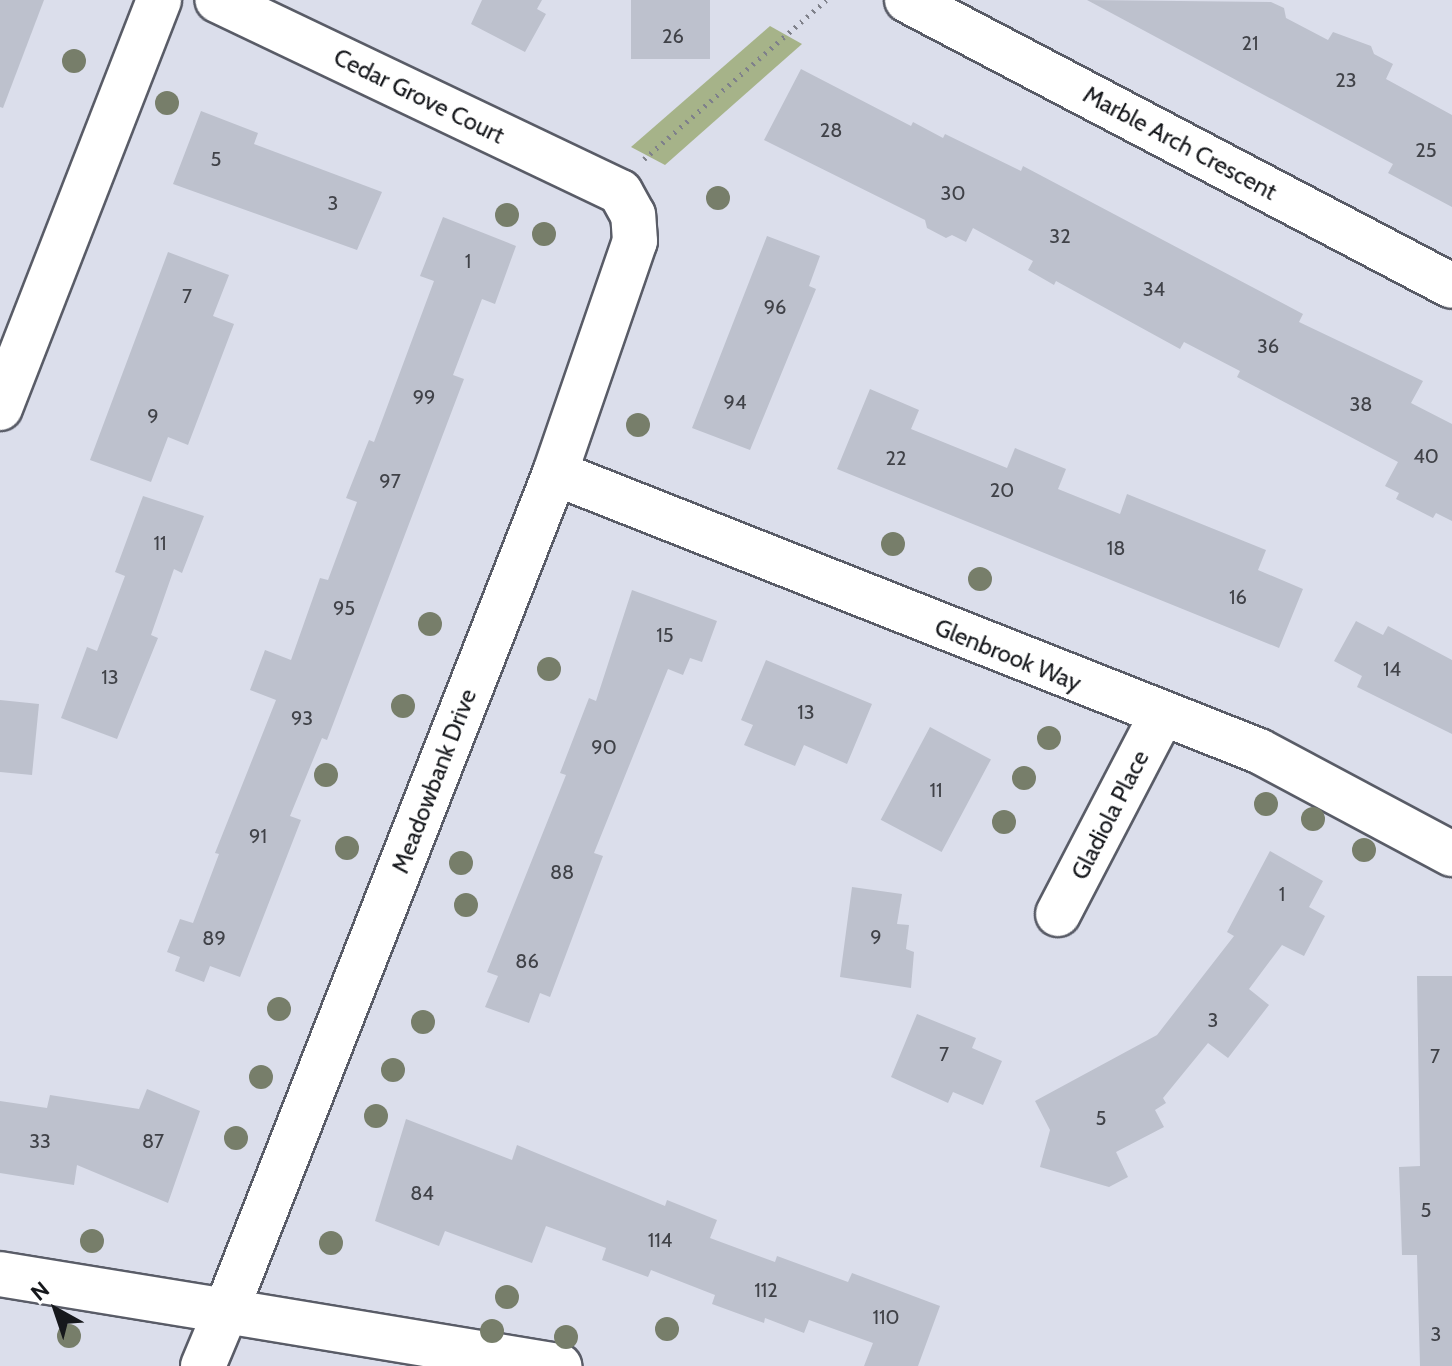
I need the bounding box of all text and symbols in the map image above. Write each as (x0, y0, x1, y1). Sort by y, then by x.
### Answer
house number: 26 (662, 24, 684, 48)
house number: 21 (1242, 31, 1258, 55)
street label: Cedar Grove Court (329, 42, 509, 150)
house number: 23 (1335, 68, 1357, 92)
street label: Marble Arch Crescent (1078, 80, 1282, 206)
house number: 28 (820, 118, 842, 142)
house number: 25 (1415, 138, 1437, 162)
house number: 5 (211, 147, 221, 171)
house number: 30 (941, 181, 965, 205)
house number: 3 (328, 191, 338, 215)
house number: 32 (1049, 224, 1071, 248)
house number: 1 (465, 249, 471, 273)
house number: 34 (1143, 277, 1165, 301)
house number: 7 (182, 284, 192, 308)
house number: 96 (764, 295, 786, 319)
house number: 36 (1257, 334, 1279, 358)
house number: 99 (413, 385, 435, 409)
house number: 94 (724, 390, 746, 414)
house number: 38 (1350, 392, 1372, 416)
house number: 9 (147, 404, 159, 428)
house number: 40 (1413, 444, 1439, 468)
house number: 22 (886, 446, 906, 470)
house number: 97 (379, 469, 401, 493)
house number: 20 (990, 478, 1014, 502)
house number: 11 (153, 531, 167, 555)
house number: 18 (1107, 536, 1125, 560)
house number: 16 (1229, 585, 1247, 609)
house number: 95 (333, 596, 355, 620)
street label: Glenbrook Way (931, 613, 1085, 697)
house number: 15 (656, 623, 674, 647)
house number: 14 (1383, 657, 1401, 681)
house number: 13 (101, 665, 119, 689)
street label: Meadowbank Drive (386, 685, 482, 877)
house number: 13 (797, 700, 815, 724)
house number: 93 (291, 706, 313, 730)
house number: 90 (591, 735, 617, 759)
street label: Gladiola Place (1065, 746, 1155, 884)
house number: 11 (929, 778, 943, 802)
house number: 91 (249, 824, 267, 848)
house number: 88 (550, 860, 574, 884)
house number: 1 (1279, 882, 1285, 906)
house number: 9 (870, 925, 882, 949)
house number: 89 (202, 926, 226, 950)
house number: 86 (515, 949, 539, 973)
house number: 3 (1208, 1008, 1218, 1032)
house number: 7 (939, 1042, 949, 1066)
house number: 7 (1430, 1044, 1440, 1068)
house number: 5 (1096, 1106, 1106, 1130)
house number: 33 (29, 1129, 51, 1153)
house number: 87 (142, 1129, 164, 1153)
house number: 84 (410, 1181, 434, 1205)
house number: 5 (1421, 1198, 1431, 1222)
house number: 114 (648, 1228, 672, 1252)
north arrow (16, 1270, 96, 1350)
text: N (26, 1276, 55, 1307)
house number: 112 (754, 1278, 778, 1302)
house number: 110 (873, 1305, 899, 1329)
house number: 3 (1431, 1322, 1441, 1346)

